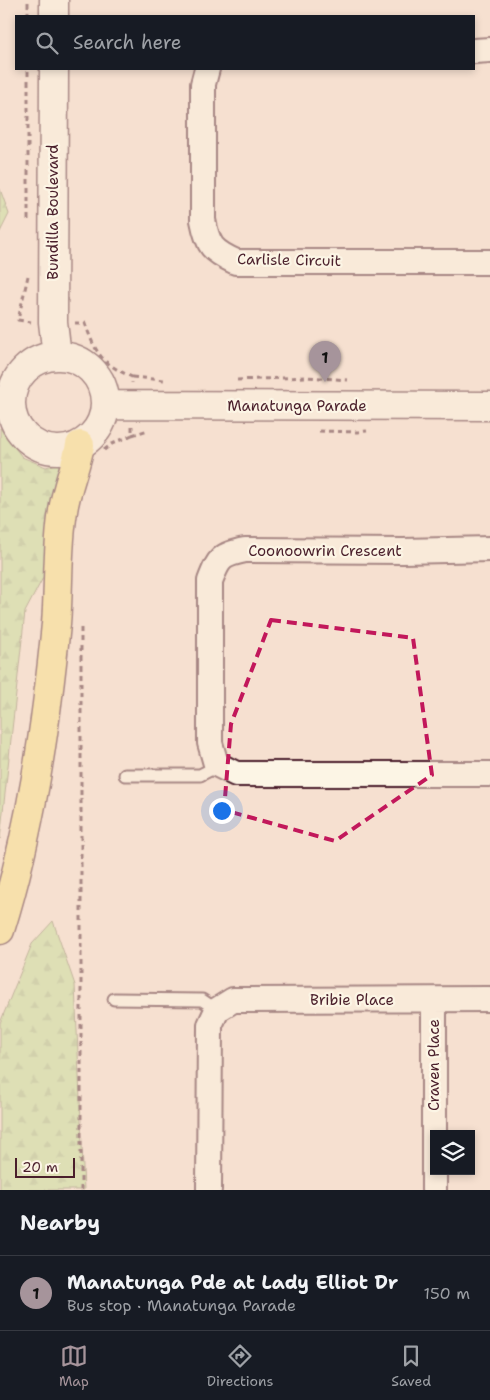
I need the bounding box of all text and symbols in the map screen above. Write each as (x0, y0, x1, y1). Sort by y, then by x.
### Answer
search box (15, 15, 475, 70)
icon: search (33, 29, 61, 57)
text: Search here (73, 30, 182, 55)
street label: Bundilla Boulevard (43, 144, 63, 280)
street label: Carlisle Circuit (237, 249, 341, 271)
pin: 1 (309, 341, 341, 382)
street label: Manatunga Parade (227, 396, 367, 416)
street label: Coonoowrin Crescent (248, 541, 402, 561)
your location (209, 798, 235, 824)
street label: Bribie Place (310, 990, 394, 1010)
street label: Craven Place (424, 1019, 444, 1111)
map controls (430, 1130, 475, 1175)
button: layers (430, 1130, 475, 1175)
scale bar (15, 1155, 75, 1178)
text: 20 m (22, 1158, 58, 1176)
text: Nearby (20, 1209, 100, 1237)
text: Manatunga Pde at Lady Elliot Dr (67, 1270, 398, 1295)
text: 1 (32, 1283, 40, 1304)
text: 150 m (423, 1283, 470, 1304)
text: Bus stop · Manatunga Parade (67, 1295, 296, 1316)
tab: Map (59, 1342, 89, 1390)
tab: Directions (207, 1342, 273, 1390)
tab: Saved (391, 1342, 431, 1390)

